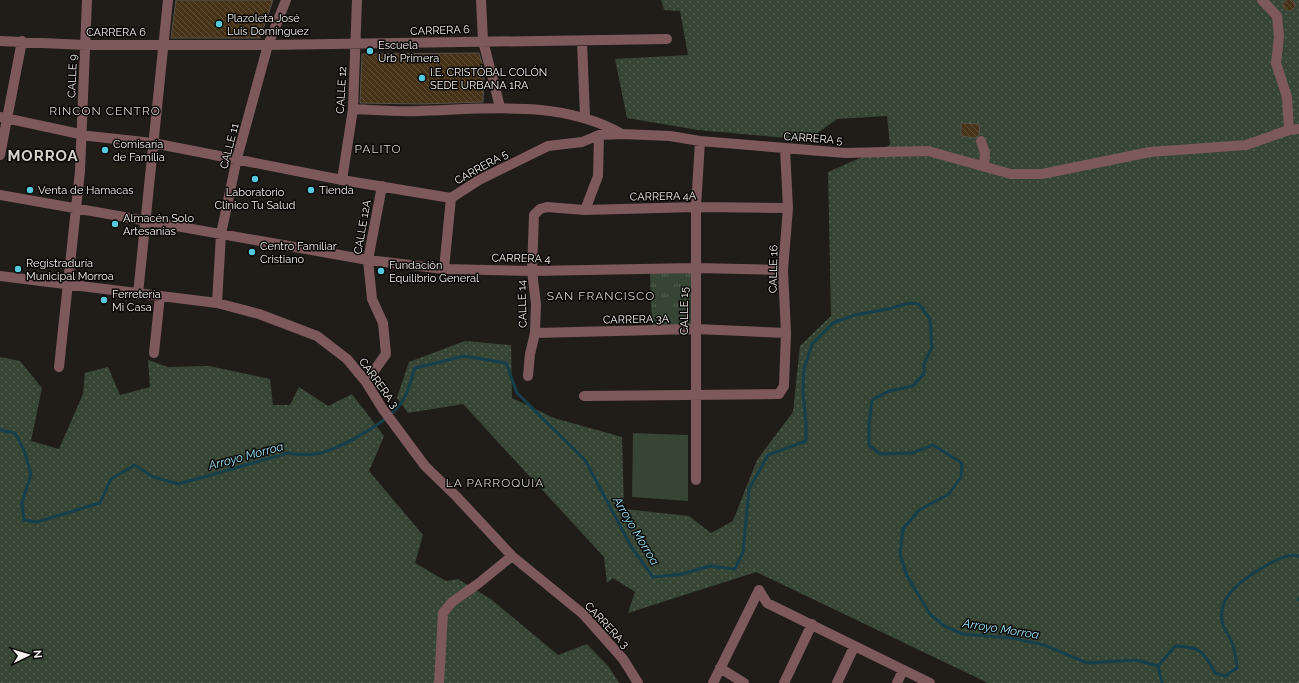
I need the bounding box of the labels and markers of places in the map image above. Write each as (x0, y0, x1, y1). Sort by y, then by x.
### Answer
place label: Plazoleta José Luis Domínguez (227, 12, 309, 38)
marker: Plazoleta José Luis Domínguez (214, 19, 224, 29)
place label: Escuela Urb Primera (378, 39, 439, 65)
marker: Escuela Urb Primera (365, 46, 375, 56)
place label: I.E. CRISTÓBAL COLÓN SEDE URBANA 1RA (430, 65, 547, 92)
marker: I.E. CRISTÓBAL COLÓN SEDE URBANA 1RA (417, 73, 427, 83)
place label: Comisaría de Familia (113, 138, 165, 164)
marker: Comisaría de Familia (100, 145, 110, 155)
marker: Laboratorio Clínico Tu Salud (250, 174, 260, 184)
place label: Venta de Hamacas (38, 184, 134, 197)
place label: Tienda (319, 184, 354, 197)
marker: Venta de Hamacas (25, 185, 35, 195)
marker: Tienda (306, 185, 316, 195)
place label: Laboratorio Clínico Tu Salud (215, 186, 296, 212)
place label: Almacén Solo Artesanías (123, 212, 194, 238)
marker: Almacén Solo Artesanías (110, 219, 120, 229)
place label: Centro Familiar Cristiano (260, 240, 337, 266)
marker: Centro Familiar Cristiano (247, 247, 257, 257)
place label: Registraduría Municipal Morroa (26, 257, 114, 283)
place label: Fundación Equilibrio General (389, 259, 479, 285)
marker: Registraduría Municipal Morroa (13, 264, 23, 274)
marker: Fundación Equilibrio General (376, 266, 386, 276)
place label: Ferretería Mi Casa (112, 288, 161, 314)
marker: Ferretería Mi Casa (99, 295, 109, 305)

